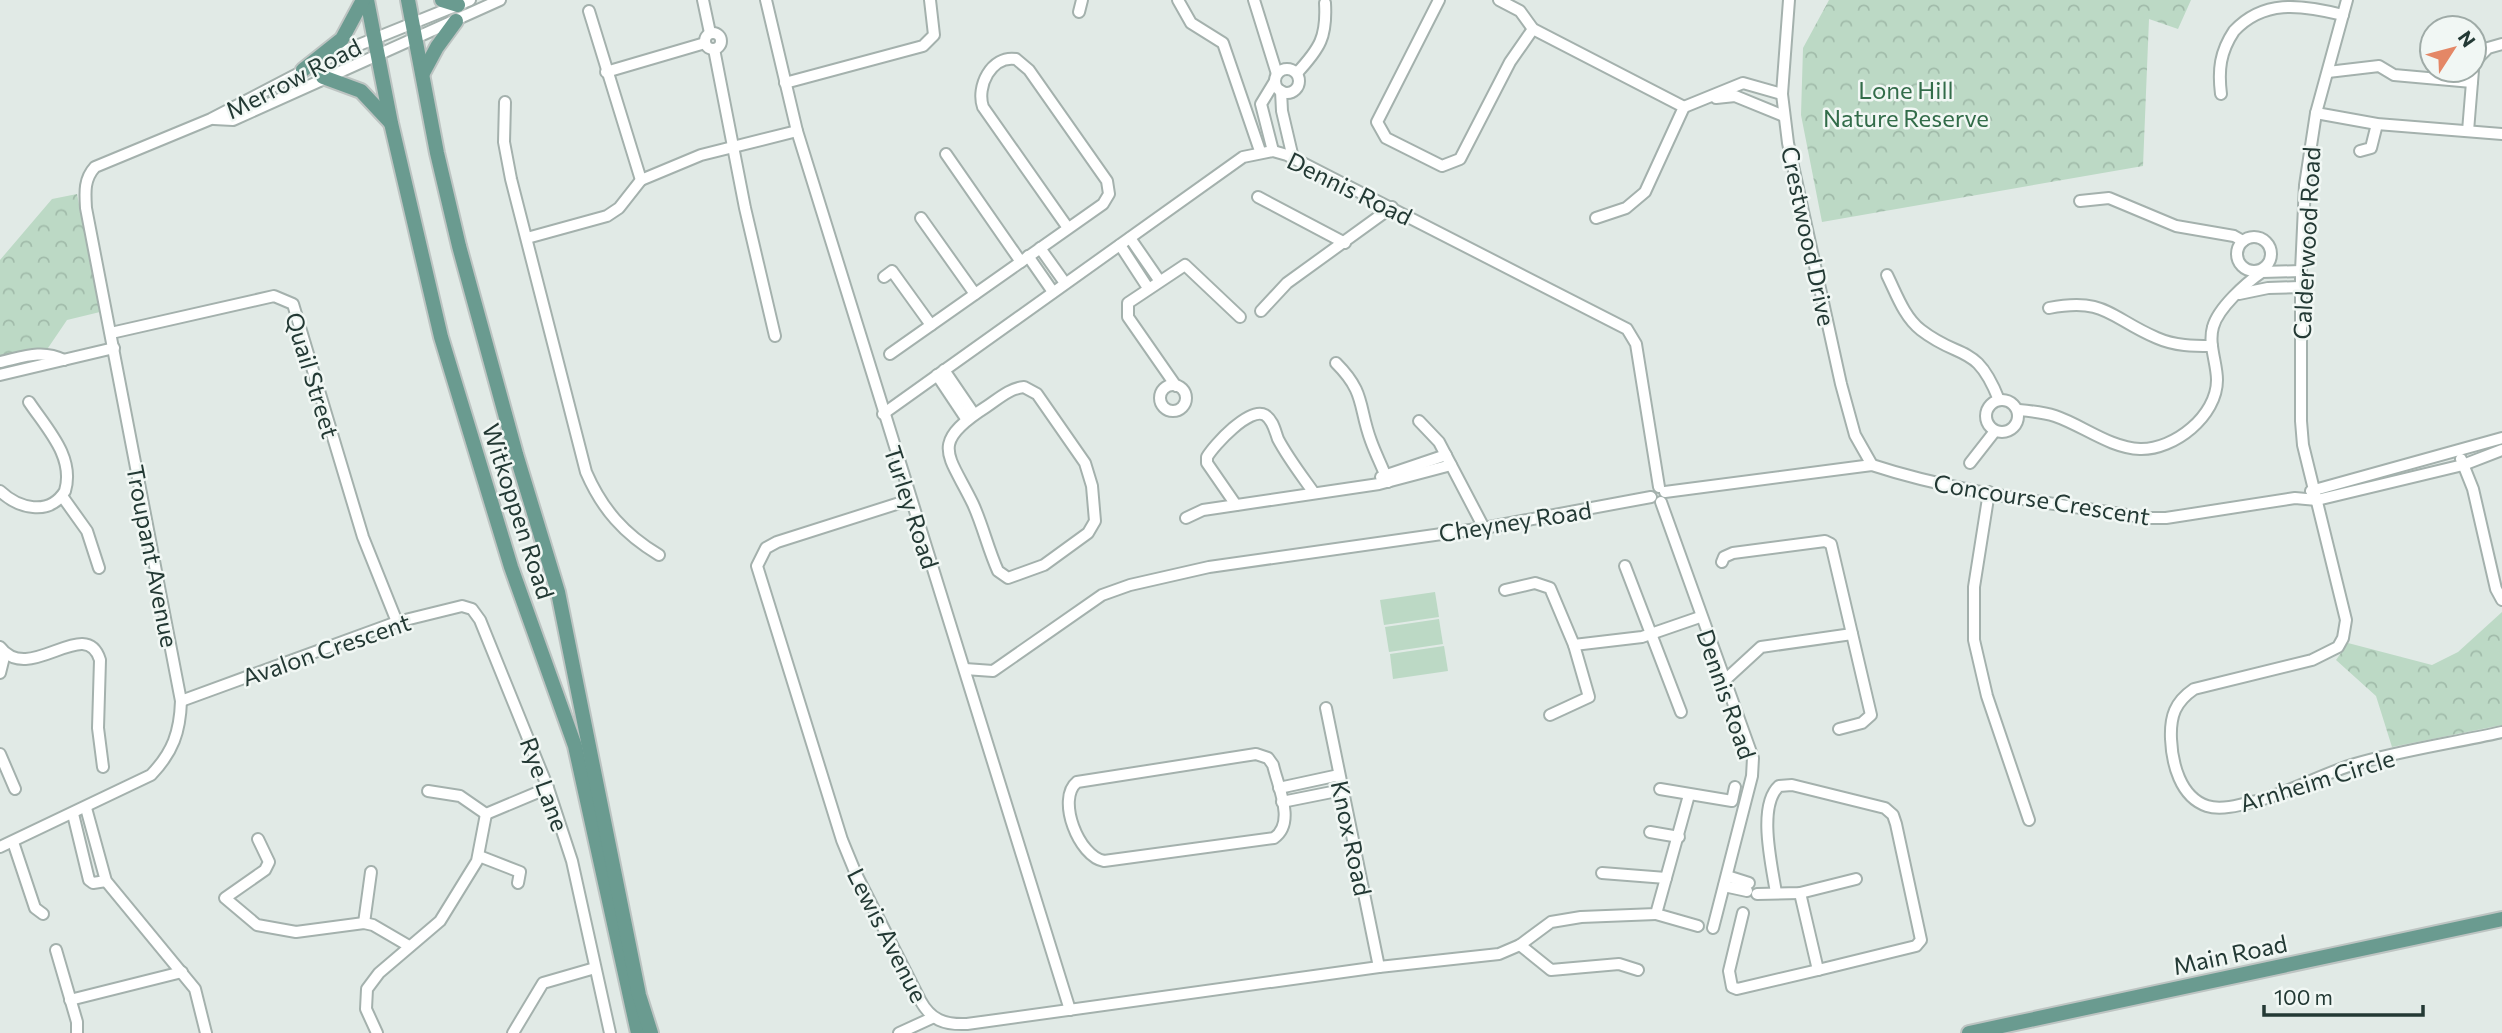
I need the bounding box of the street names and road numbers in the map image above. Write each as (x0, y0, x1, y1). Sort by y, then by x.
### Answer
street label: Merrow Road (220, 31, 366, 125)
street label: Crestwood Drive (1776, 144, 1842, 328)
street label: Dennis Road (1283, 145, 1417, 231)
street label: Calderwood Road (2286, 146, 2326, 340)
street label: Quail Street (280, 308, 346, 442)
street label: Witkoppen Road (477, 420, 561, 602)
street label: Turley Road (878, 442, 946, 572)
street label: Troupant Avenue (121, 462, 185, 650)
street label: Concourse Crescent (1932, 468, 2152, 530)
street label: Cheyney Road (1437, 495, 1593, 547)
street label: Avalon Crescent (238, 607, 414, 691)
street label: Dennis Road (1691, 625, 1763, 763)
street label: Rye Lane (515, 733, 575, 835)
street label: Arnheim Circle (2236, 743, 2398, 817)
street label: Knox Road (1326, 778, 1378, 898)
street label: Lewis Avenue (842, 863, 934, 1007)
street label: Main Road (2170, 928, 2290, 980)

